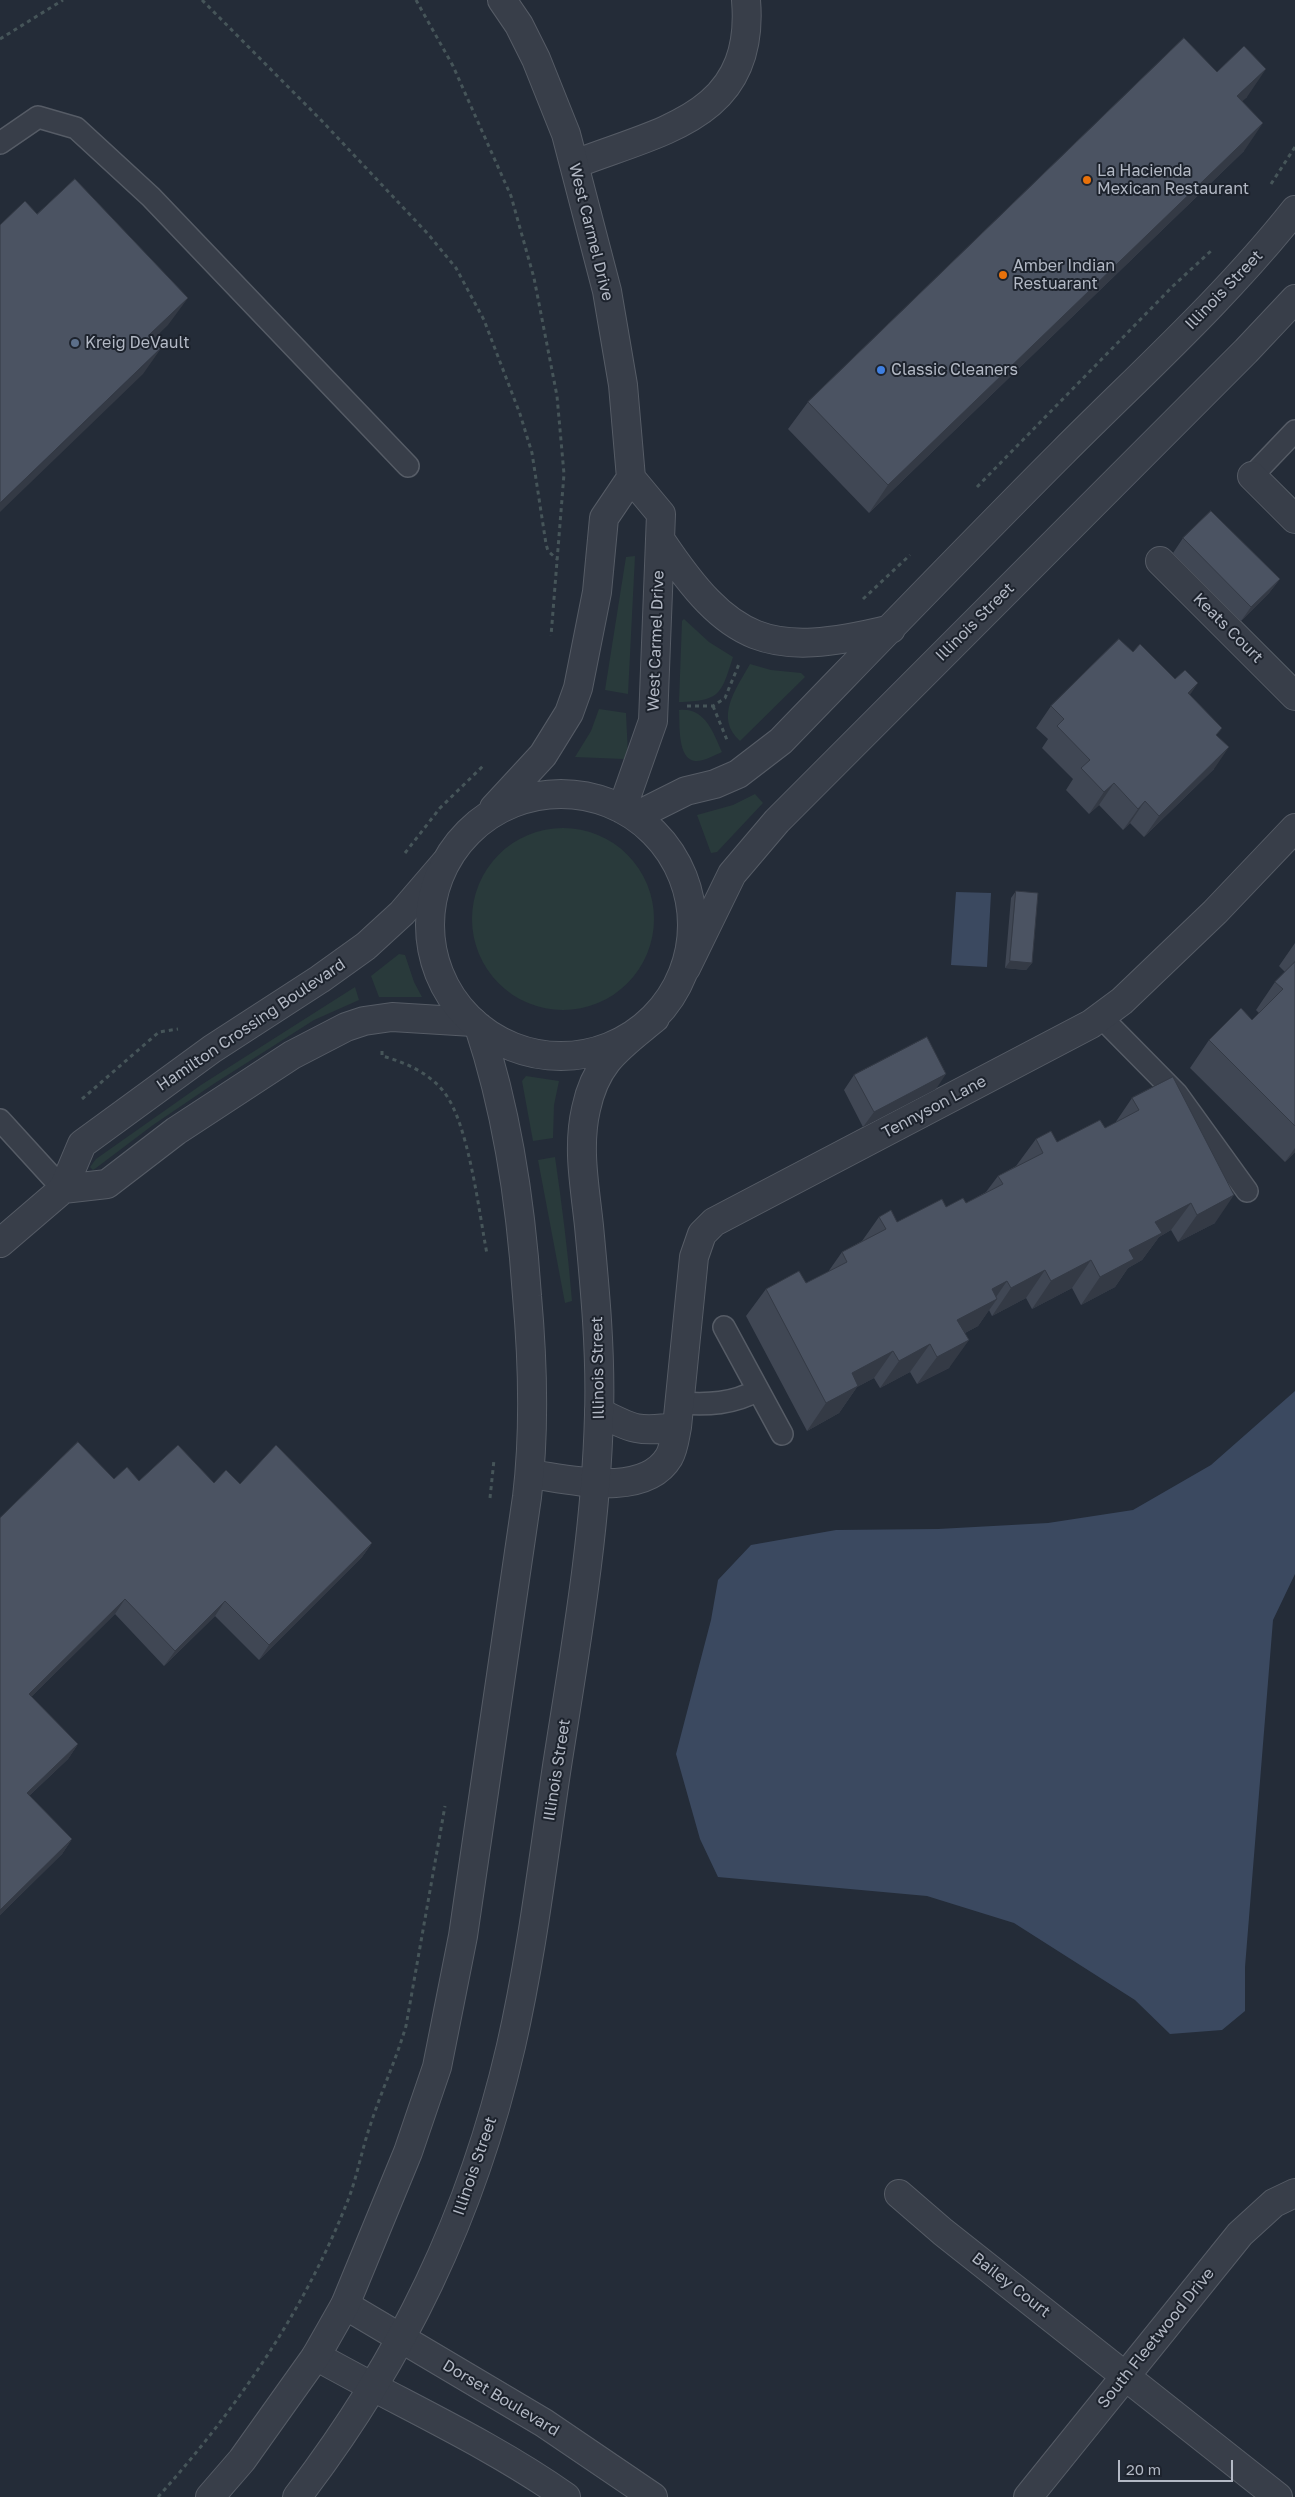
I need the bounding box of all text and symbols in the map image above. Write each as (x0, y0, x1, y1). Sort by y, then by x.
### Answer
street label: West Carmel Drive (565, 161, 617, 303)
place label: La Hacienda Mexican Restaurant (1097, 161, 1249, 199)
marker: La Hacienda Mexican Restaurant (1081, 174, 1093, 186)
street label: Illinois Street (1181, 246, 1267, 334)
place label: Amber Indian Restuarant (1013, 256, 1115, 294)
marker: Amber Indian Restuarant (997, 269, 1009, 281)
place label: Kreig DeVault (85, 333, 190, 353)
marker: Kreig DeVault (69, 337, 81, 349)
place label: Classic Cleaners (891, 360, 1018, 380)
marker: Classic Cleaners (875, 364, 887, 376)
street label: West Carmel Drive (644, 570, 668, 712)
street label: Illinois Street (932, 579, 1018, 665)
street label: Keats Court (1189, 589, 1267, 667)
street label: Hamilton Crossing Boulevard (153, 955, 349, 1095)
street label: Tennyson Lane (879, 1071, 989, 1143)
street label: Illinois Street (588, 1316, 608, 1420)
street label: Illinois Street (539, 1718, 575, 1822)
street label: Illinois Street (449, 2114, 501, 2218)
street label: Bailey Court (968, 2248, 1054, 2322)
street label: South Fleetwood Drive (1094, 2264, 1218, 2412)
street label: Dorset Boulevard (439, 2356, 563, 2440)
scale bar (1120, 2450, 1235, 2482)
text: 20 m (1126, 2460, 1161, 2478)

